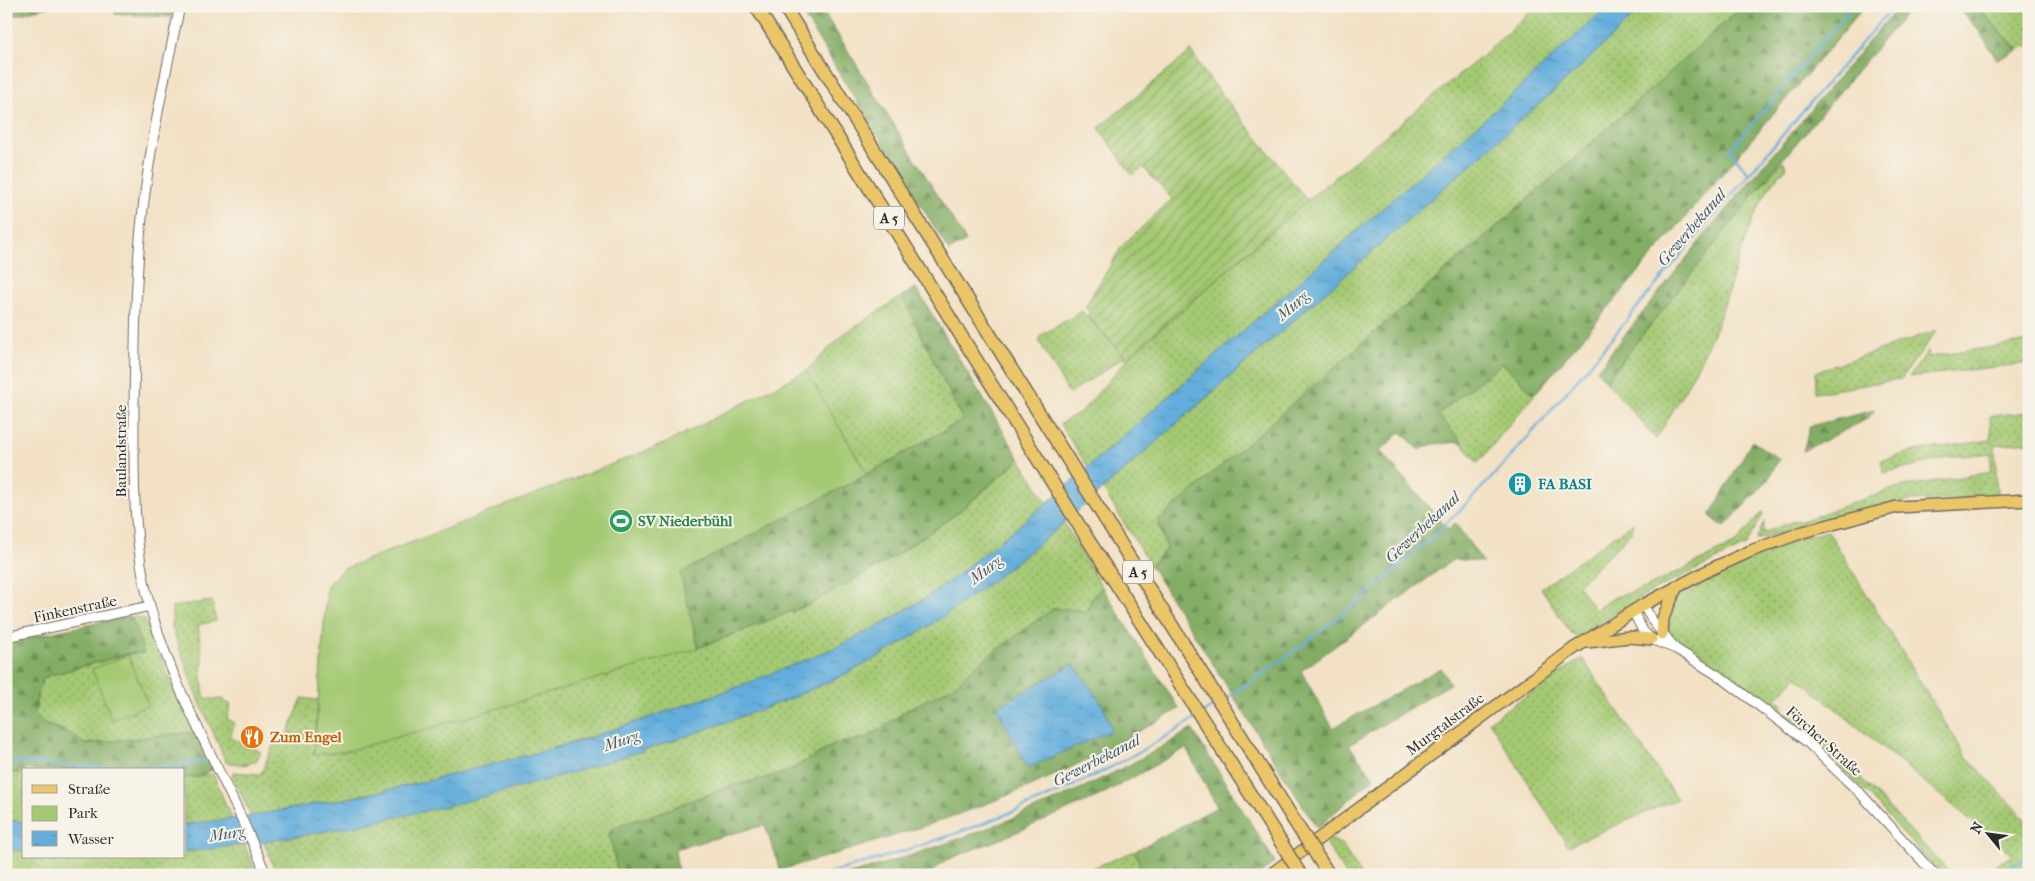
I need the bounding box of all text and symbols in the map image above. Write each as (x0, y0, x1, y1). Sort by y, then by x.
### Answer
water label: Gewerbekanal (1653, 184, 1731, 270)
road number: A 5 (874, 207, 904, 230)
water label: Murg (1272, 286, 1313, 325)
street label: Baulandstraße (112, 404, 130, 497)
building icon: FA BASI (1507, 471, 1533, 497)
place label: FA BASI (1537, 475, 1592, 493)
water label: Gewerbekanal (1381, 487, 1465, 567)
sports icon: SV Niederbühl (608, 508, 634, 534)
place label: SV Niederbühl (638, 512, 733, 530)
water label: Murg (964, 550, 1006, 588)
road number: A 5 (1123, 560, 1153, 584)
street label: Finkenstraße (32, 591, 119, 627)
street label: Murgtalstraße (1402, 689, 1488, 759)
street label: Förcher Straße (1782, 702, 1866, 780)
restaurant icon: Zum Engel (239, 724, 265, 750)
water label: Murg (600, 726, 642, 755)
place label: Zum Engel (270, 728, 343, 746)
water label: Gewerbekanal (1049, 729, 1145, 791)
legend (22, 768, 185, 858)
text: Straße (68, 780, 111, 798)
text: Park (68, 804, 98, 822)
north arrow (1962, 808, 2012, 858)
text: N (1967, 819, 1987, 837)
water label: Murg (207, 821, 247, 846)
text: Wasser (67, 830, 114, 848)

